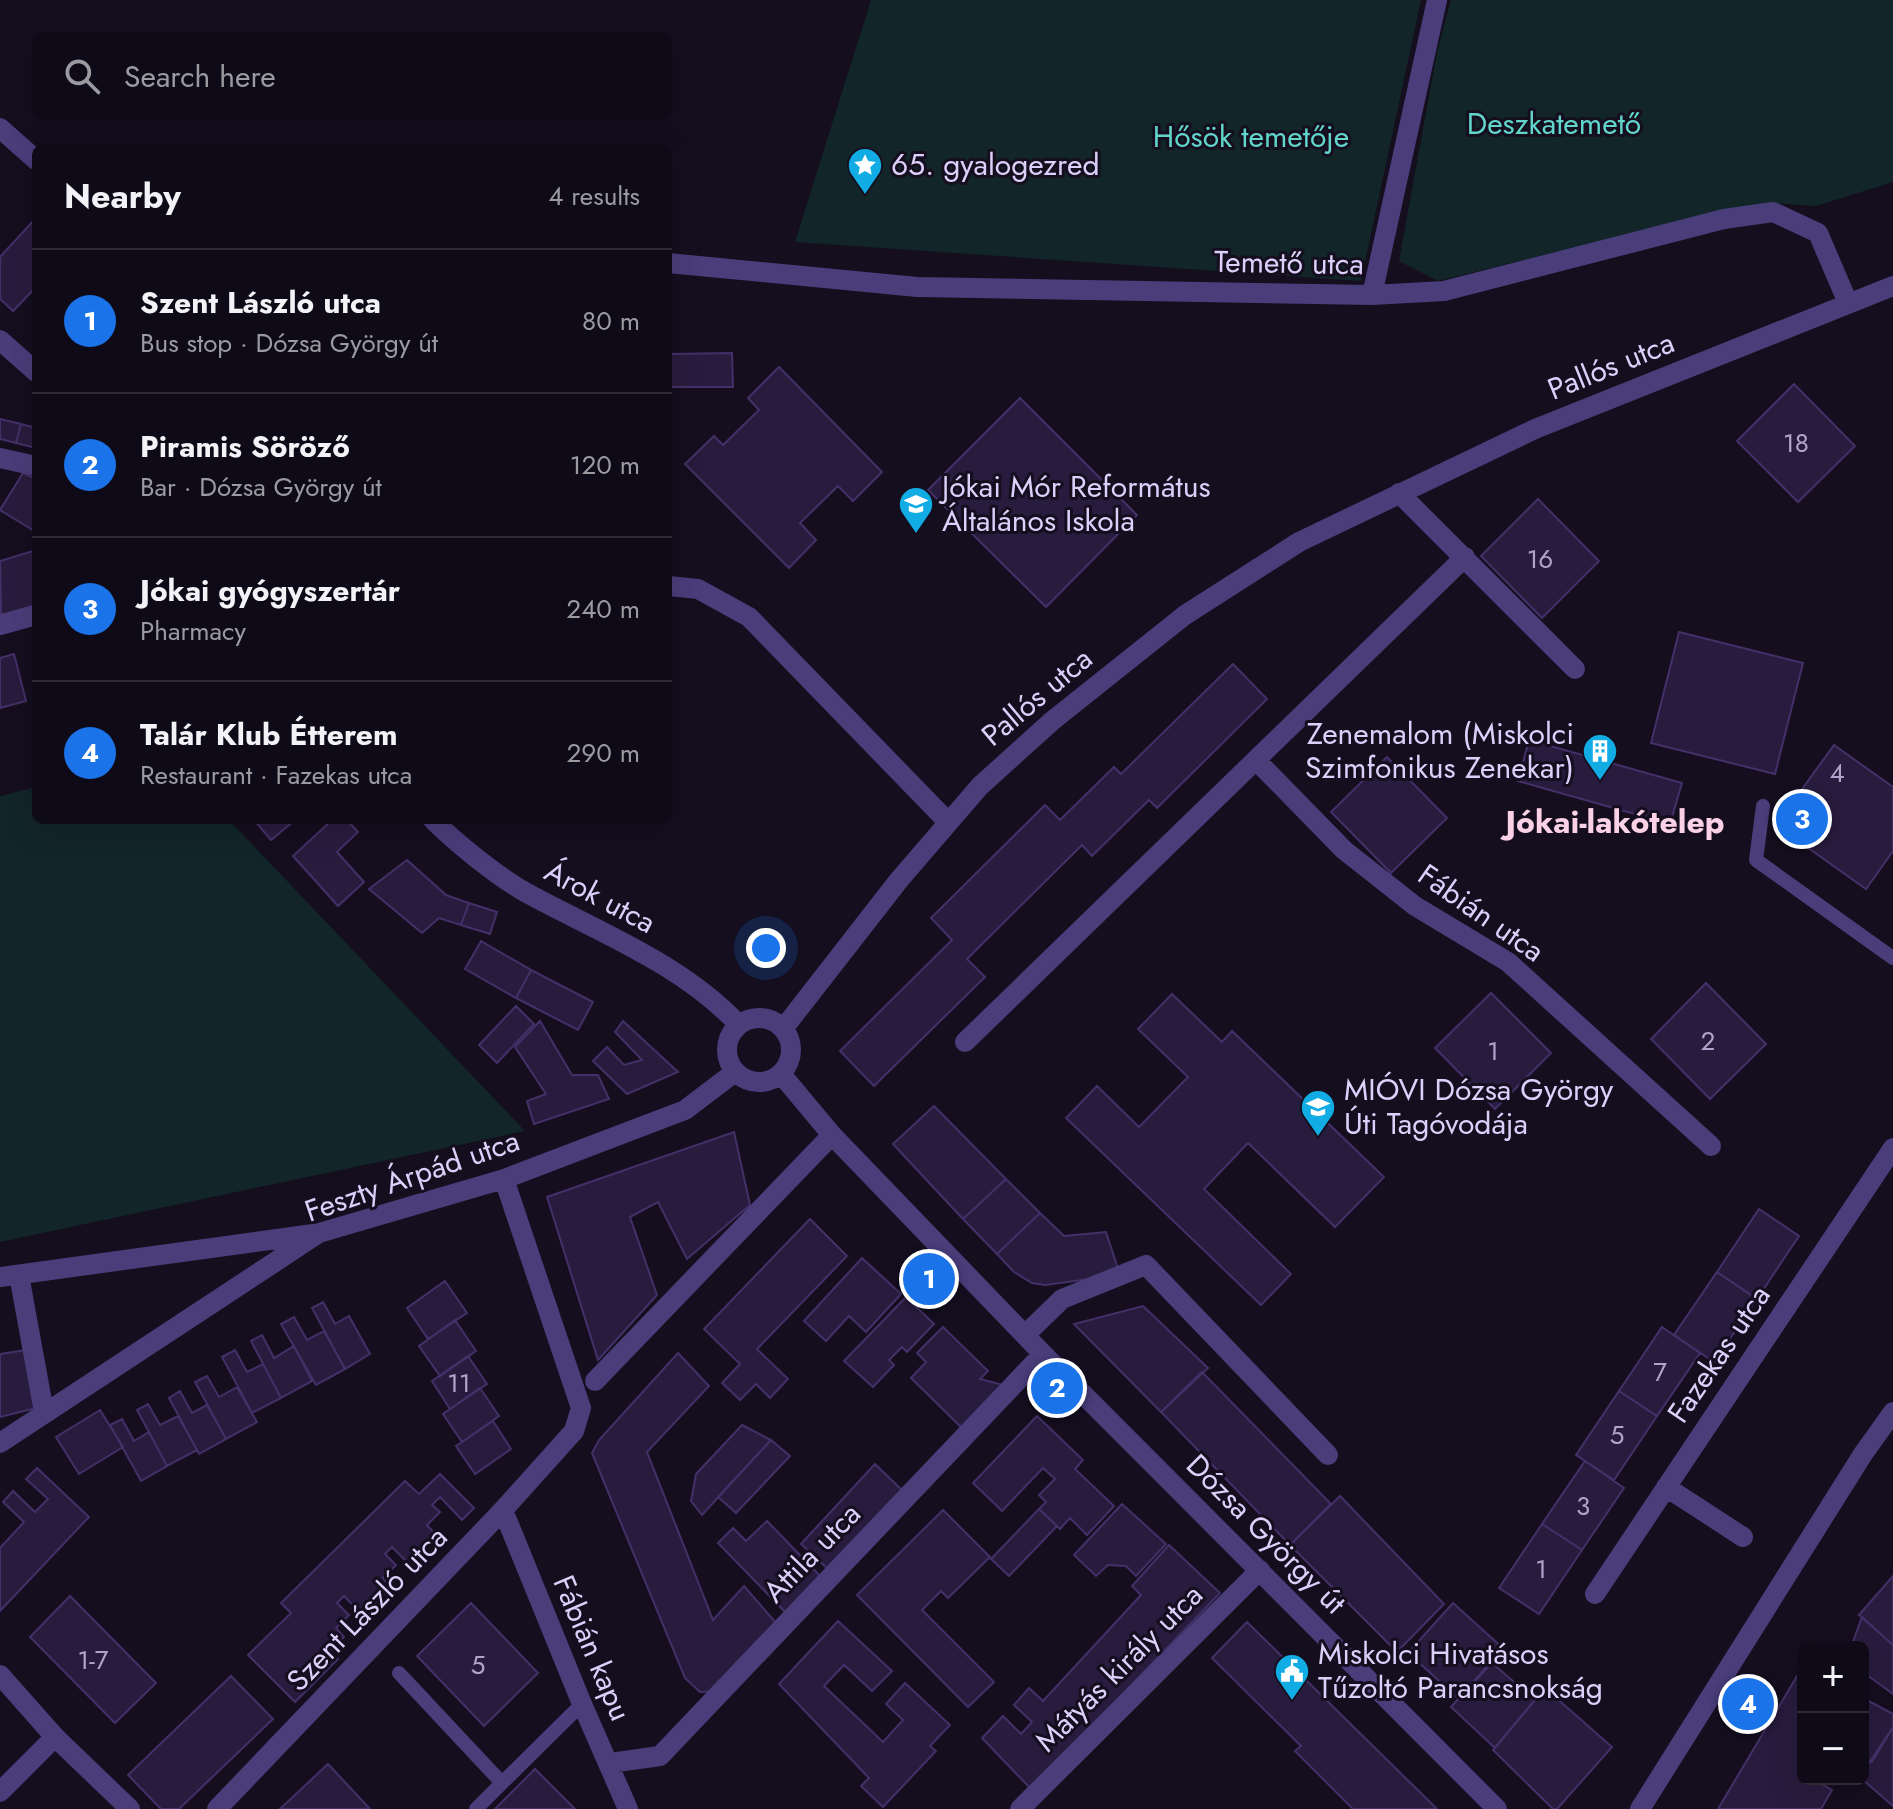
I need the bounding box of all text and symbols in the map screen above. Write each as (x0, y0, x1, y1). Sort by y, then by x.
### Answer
search box (32, 32, 672, 120)
icon: search (60, 54, 104, 98)
text: Search here (124, 55, 276, 98)
park label: Deszkatemető (1467, 102, 1641, 145)
park label: Hősök temetője (1153, 115, 1349, 158)
place label: 65. gyalogezred (891, 143, 1100, 186)
place icon: 65. gyalogezred (846, 146, 884, 196)
text: Nearby (64, 172, 181, 221)
text: 4 results (548, 177, 640, 215)
street label: Temető utca (1214, 240, 1364, 285)
text: Szent László utca (140, 281, 381, 324)
text: 1 (83, 302, 97, 340)
text: 80 m (582, 302, 640, 340)
street label: Pallós utca (1541, 321, 1681, 410)
text: Bus stop · Dózsa György út (140, 324, 438, 362)
house number: 18 (1783, 424, 1809, 462)
text: Piramis Söröző (140, 425, 350, 468)
text: 2 (81, 446, 99, 484)
text: 120 m (570, 446, 640, 484)
place label: Jókai Mór Református Általános Iskola (938, 465, 1210, 542)
text: Bar · Dózsa György út (140, 468, 382, 506)
school or university icon: Jókai Mór Református Általános Iskola (897, 485, 935, 535)
house number: 16 (1527, 540, 1553, 578)
text: Jókai gyógyszertár (140, 569, 400, 612)
text: 3 (82, 590, 98, 628)
text: 240 m (566, 590, 640, 628)
text: Pharmacy (140, 612, 246, 650)
street label: Pallós utca (972, 637, 1101, 756)
place label: Zenemalom (Miskolci Szimfonikus Zenekar) (1305, 712, 1574, 789)
text: Talár Klub Étterem (140, 713, 398, 756)
building icon: Zenemalom (Miskolci Szimfonikus Zenekar) (1581, 732, 1619, 782)
text: 4 (81, 734, 99, 772)
text: 290 m (567, 734, 640, 772)
house number: 4 (1829, 754, 1845, 792)
text: Restaurant · Fazekas utca (140, 756, 412, 794)
pin: 3 (1776, 789, 1828, 849)
district label: Jókai-lakótelep (1499, 799, 1725, 845)
street label: Árok utca (537, 849, 663, 944)
street label: Fábián utca (1409, 853, 1553, 972)
your location (746, 928, 786, 968)
house number: 2 (1701, 1022, 1715, 1060)
house number: 1 (1487, 1032, 1499, 1070)
place label: MIÓVI Dózsa György Úti Tagóvodája (1344, 1068, 1614, 1145)
school or university icon: MIÓVI Dózsa György Úti Tagóvodája (1299, 1088, 1337, 1138)
street label: Feszty Árpád utca (299, 1119, 525, 1232)
pin: 1 (903, 1249, 955, 1309)
street label: Fazekas utca (1657, 1276, 1781, 1431)
house number: 7 (1653, 1353, 1667, 1391)
pin: 2 (1031, 1358, 1083, 1418)
house number: 11 (447, 1364, 471, 1402)
house number: 5 (1610, 1416, 1624, 1454)
street label: Dózsa György út (1177, 1444, 1357, 1624)
house number: 3 (1576, 1487, 1590, 1525)
street label: Attila utca (753, 1493, 870, 1612)
street label: Szent László utca (276, 1516, 457, 1701)
house number: 1 (1535, 1550, 1547, 1588)
street label: Fábián kapu (543, 1568, 642, 1727)
street label: Mátyás király utca (1025, 1574, 1212, 1761)
place label: Miskolci Hivatásos Tűzoltó Parancsnokság (1318, 1632, 1603, 1709)
house number: 1-7 (78, 1641, 109, 1679)
map controls (1797, 1641, 1869, 1785)
button: + (1797, 1641, 1869, 1713)
house number: 5 (471, 1646, 485, 1684)
public building icon: Miskolci Hivatásos Tűzoltó Parancsnokság (1273, 1652, 1311, 1702)
pin: 4 (1722, 1674, 1774, 1734)
button: − (1797, 1713, 1869, 1785)

